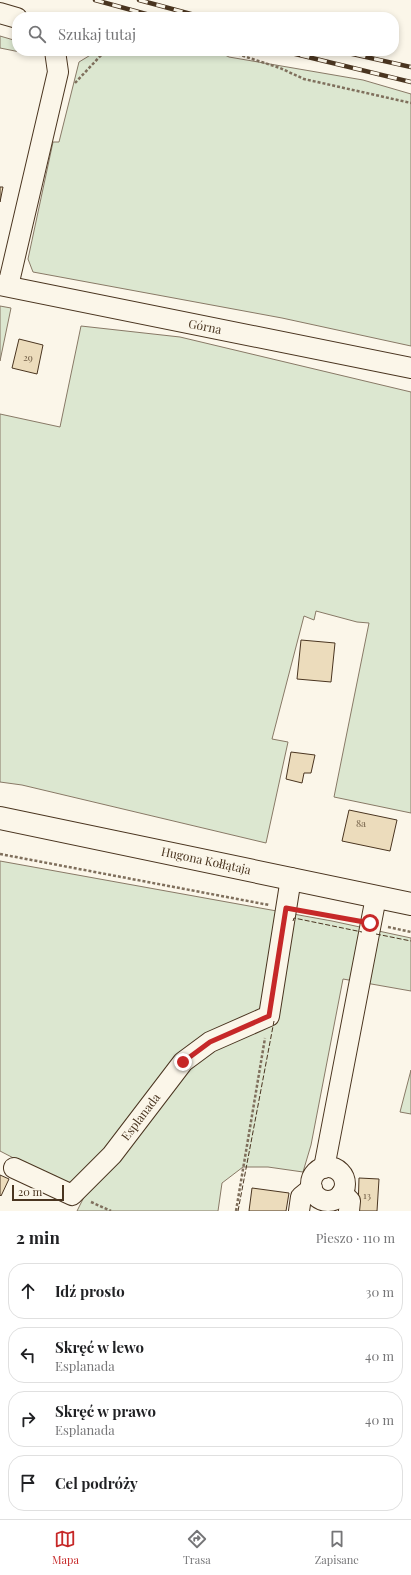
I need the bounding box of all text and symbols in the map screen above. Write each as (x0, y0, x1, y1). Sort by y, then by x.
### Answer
search box (12, 12, 399, 56)
icon: search (26, 23, 48, 45)
text: Szukaj tutaj (58, 24, 136, 44)
street label: Górna (187, 315, 223, 337)
house number: 29 (23, 350, 33, 364)
house number: 8a (356, 816, 366, 830)
street label: Hugona Kołłątaja (160, 843, 253, 877)
route start (361, 914, 379, 932)
route end (174, 1053, 192, 1071)
street label: Esplanada (117, 1090, 163, 1143)
scale bar (12, 1183, 64, 1202)
text: 20 m (18, 1184, 42, 1199)
house number: 13 (363, 1188, 372, 1202)
text: 2 min (16, 1226, 60, 1248)
text: Pieszo · 110 m (316, 1229, 395, 1246)
icon: ahead (17, 1280, 39, 1302)
text: Idź prosto (55, 1281, 125, 1301)
text: 30 m (366, 1283, 394, 1300)
text: Skręć w lewo (55, 1337, 144, 1357)
icon: left (17, 1344, 39, 1366)
text: 40 m (365, 1347, 394, 1364)
text: Esplanada (55, 1357, 115, 1374)
text: Skręć w prawo (55, 1401, 156, 1421)
icon: right (17, 1408, 39, 1430)
text: 40 m (365, 1411, 394, 1428)
text: Esplanada (55, 1421, 115, 1438)
icon: arrive (17, 1472, 39, 1494)
text: Cel podróży (55, 1473, 138, 1493)
tab: Mapa (52, 1528, 79, 1567)
tab: Trasa (183, 1528, 211, 1567)
tab: Zapisane (315, 1528, 359, 1567)

